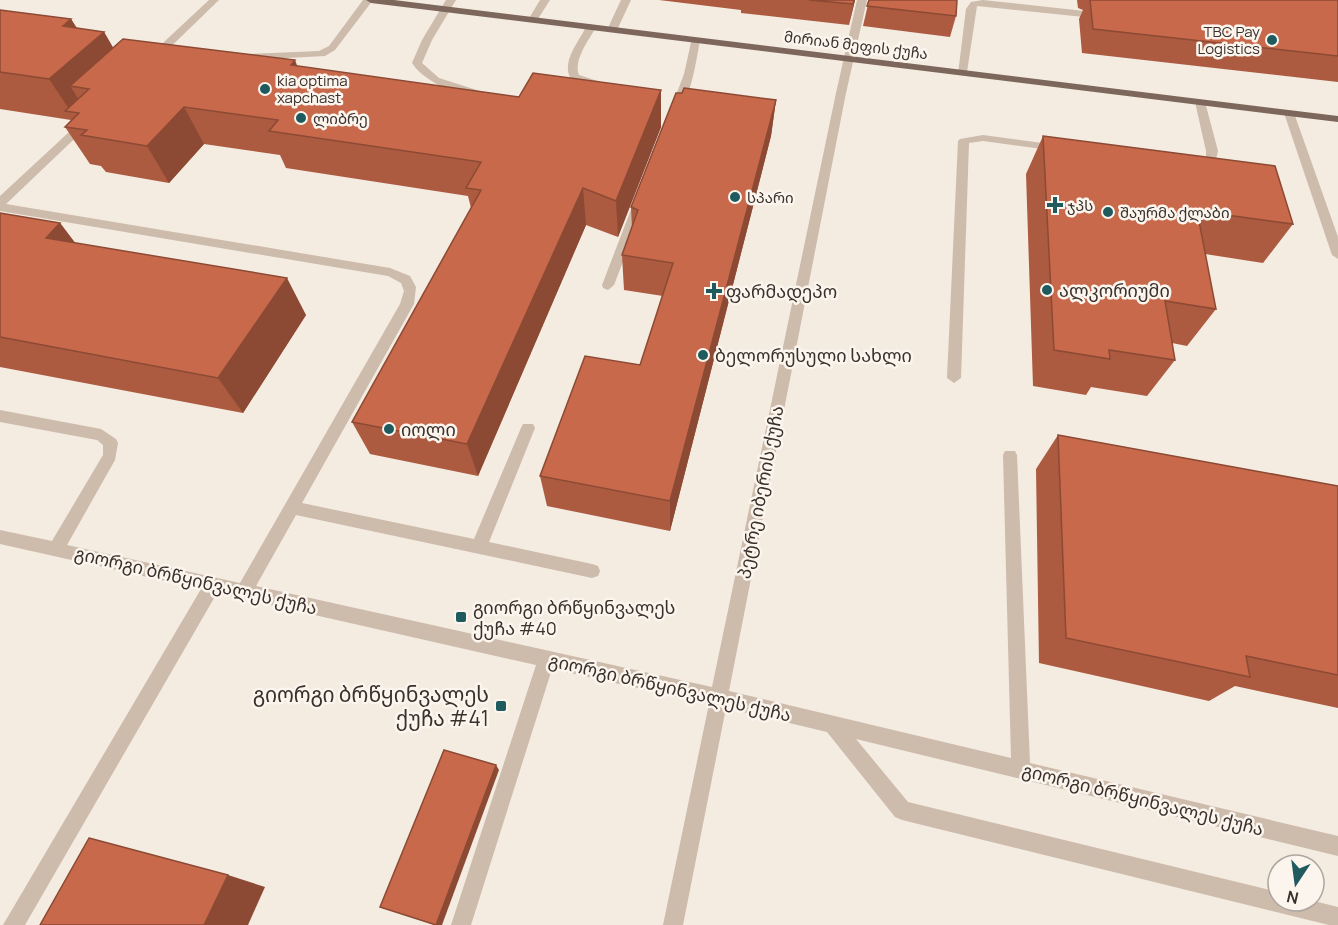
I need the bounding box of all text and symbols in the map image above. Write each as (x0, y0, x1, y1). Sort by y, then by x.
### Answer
place label: TBC Pay Logistics (1198, 21, 1260, 59)
street label: მირიან მეფის ქუჩა (783, 26, 929, 64)
marker: TBC Pay Logistics (1265, 33, 1279, 47)
place label: kia optima xapchast (277, 70, 348, 108)
marker: kia optima xapchast (258, 82, 272, 96)
place label: ლიბრე (313, 108, 368, 129)
marker: ლიბრე (294, 111, 308, 125)
place label: სპარი (747, 187, 794, 208)
marker: სპარი (728, 190, 742, 204)
place label: ჯპს (1067, 195, 1093, 216)
marker: ჯპს (1048, 198, 1062, 212)
place label: შაურმა ქლაბი (1120, 202, 1230, 223)
marker: შაურმა ქლაბი (1101, 205, 1115, 219)
place label: ალკორიუმი (1059, 278, 1170, 302)
place label: ფარმადეპო (726, 279, 837, 303)
marker: ალკორიუმი (1040, 283, 1054, 297)
marker: ფარმადეპო (707, 284, 721, 298)
place label: ბელორუსული სახლი (715, 343, 912, 367)
marker: ბელორუსული სახლი (696, 348, 710, 362)
street label: პეტრე იბერის ქუჩა (731, 403, 789, 581)
place label: იოლი (401, 417, 456, 441)
marker: იოლი (382, 422, 396, 436)
street label: გიორგი ბრწყინვალეს ქუჩა (72, 540, 320, 620)
place label: გიორგი ბრწყინვალეს ქუჩა #40 (473, 595, 675, 640)
marker: გიორგი ბრწყინვალეს ქუჩა #40 (454, 610, 468, 624)
street label: გიორგი ბრწყინვალეს ქუჩა (546, 647, 794, 727)
place label: გიორგი ბრწყინვალეს ქუჩა #41 (253, 680, 489, 732)
marker: გიორგი ბრწყინვალეს ქუჩა #41 (494, 699, 508, 713)
street label: გიორგი ბრწყინვალეს ქუჩა (1020, 757, 1266, 841)
north arrow (1266, 853, 1326, 913)
text: N (1285, 886, 1301, 910)

